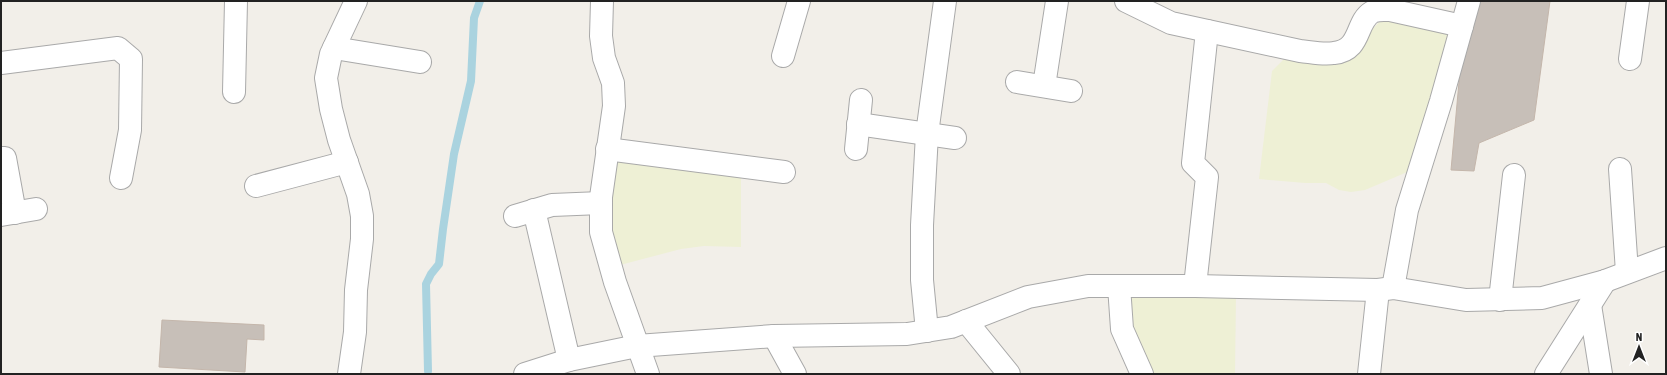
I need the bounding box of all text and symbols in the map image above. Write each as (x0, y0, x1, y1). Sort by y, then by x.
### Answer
north arrow (1619, 327, 1659, 367)
text: N (1636, 331, 1642, 343)

